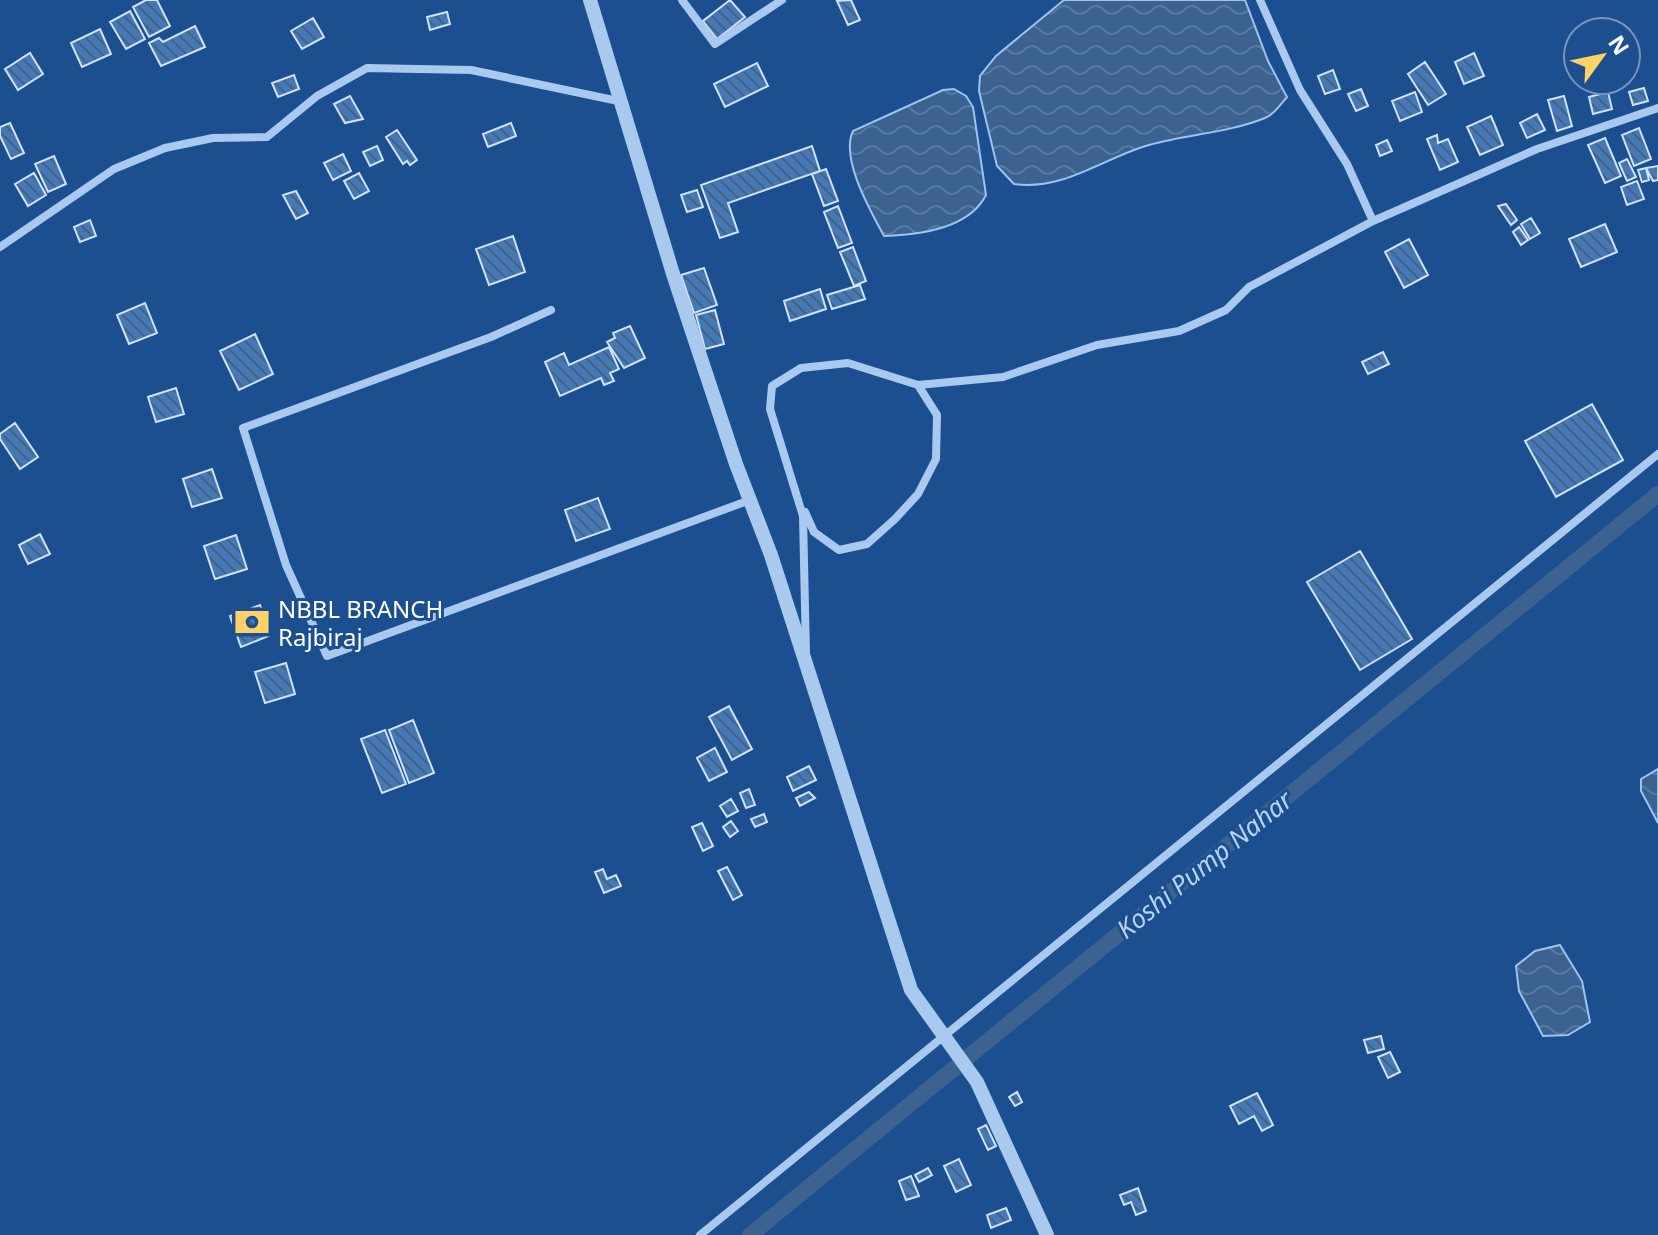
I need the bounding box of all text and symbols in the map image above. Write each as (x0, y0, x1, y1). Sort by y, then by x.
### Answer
north arrow (1562, 16, 1642, 96)
text: N (1602, 29, 1637, 60)
place label: NBBL BRANCH Rajbiraj (278, 592, 443, 653)
bank icon: NBBL BRANCH Rajbiraj (233, 603, 271, 641)
water label: Koshi Pump Nahar (1108, 781, 1301, 946)

